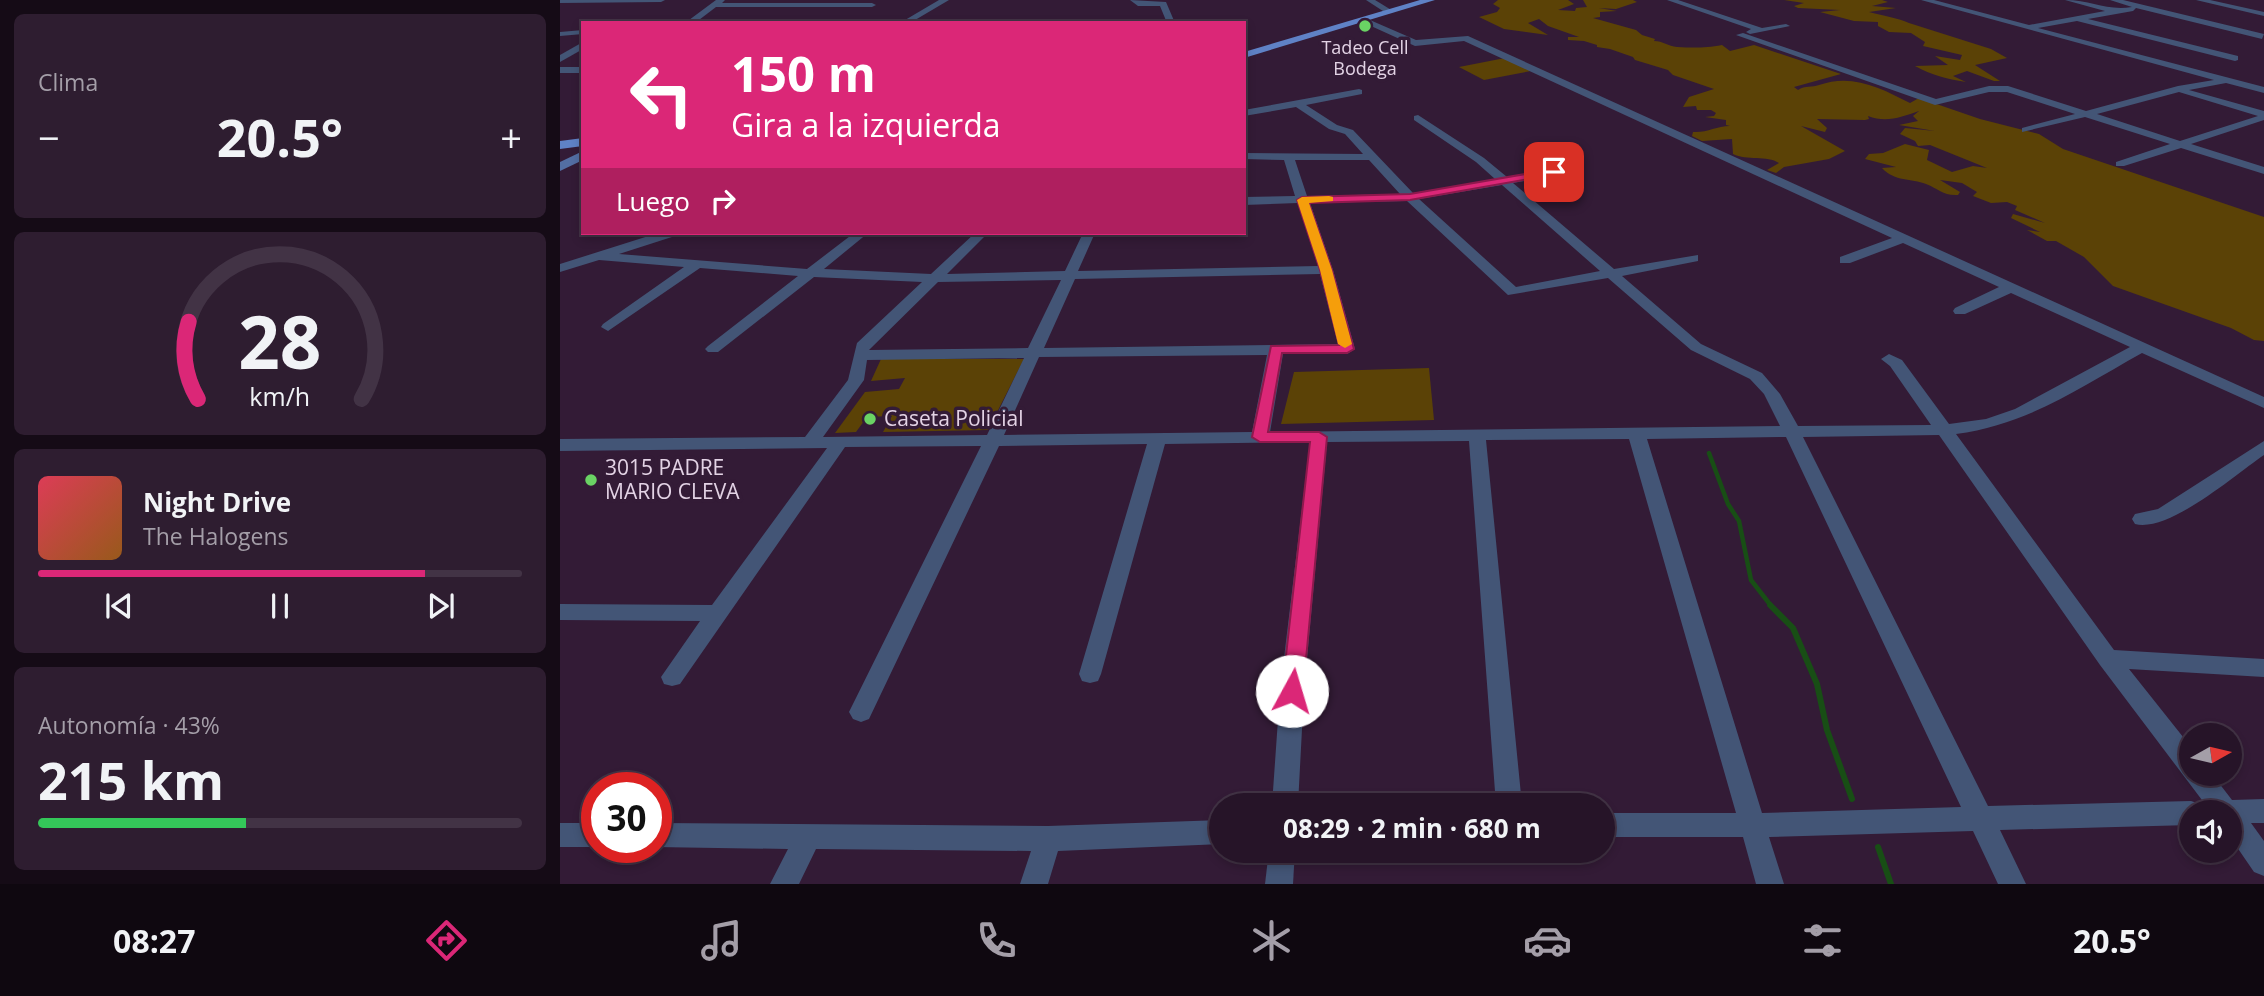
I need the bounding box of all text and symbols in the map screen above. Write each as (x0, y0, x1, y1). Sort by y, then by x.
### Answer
marker: Tadeo Cell Bodega (1357, 18, 1373, 34)
place label: Tadeo Cell Bodega (1321, 35, 1409, 80)
text: 150 m (731, 40, 876, 106)
icon: left (616, 49, 707, 140)
text: Clima (38, 66, 98, 98)
text: 20.5° (217, 101, 343, 172)
text: Gira a la izquierda (731, 103, 1001, 146)
text: − (38, 111, 60, 163)
text: + (500, 111, 522, 163)
pin (1524, 142, 1584, 202)
icon: arrive (1535, 153, 1573, 191)
icon: right (704, 182, 742, 220)
text: Luego (616, 183, 690, 219)
text: 28 (238, 292, 322, 391)
text: km/h (250, 379, 310, 413)
place label: Caseta Policial (884, 404, 1024, 432)
marker: Caseta Policial (862, 411, 878, 427)
place label: 3015 PADRE MARIO CLEVA (605, 453, 740, 505)
marker: 3015 PADRE MARIO CLEVA (583, 472, 599, 488)
text: Night Drive (143, 484, 291, 520)
text: The Halogens (143, 520, 289, 552)
icon: previous (100, 587, 138, 625)
icon: pause (261, 587, 299, 625)
icon: next (422, 587, 460, 625)
position arrow (1255, 654, 1329, 728)
text: Autonomía · 43% (38, 709, 220, 741)
north arrow (2179, 723, 2242, 786)
map controls (2179, 723, 2242, 863)
text: 215 km (38, 744, 224, 815)
speed limit sign: 30 (581, 772, 672, 863)
button: sound (2179, 800, 2242, 863)
text: 08:29 · 2 min · 680 m (1283, 810, 1541, 846)
icon: directions (422, 916, 471, 965)
icon: music (697, 916, 746, 965)
icon: phone (972, 916, 1021, 965)
icon: climate (1247, 916, 1296, 965)
icon: car (1523, 916, 1572, 965)
icon: filters (1798, 916, 1847, 965)
text: 08:27 (113, 919, 195, 962)
text: 20.5° (2073, 919, 2151, 962)

